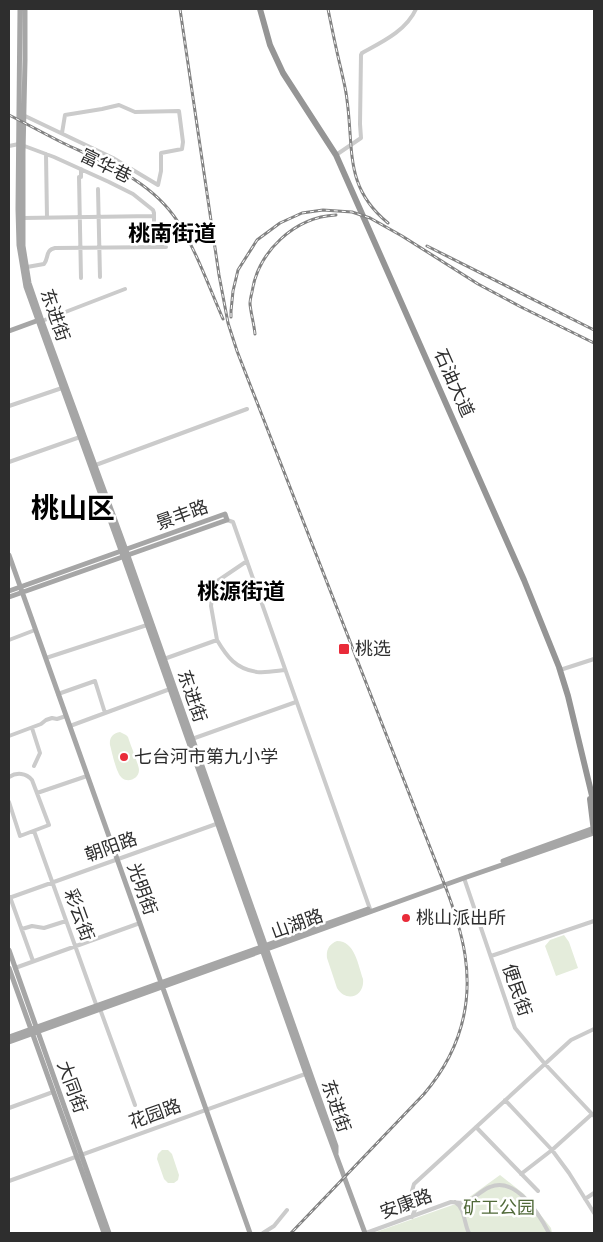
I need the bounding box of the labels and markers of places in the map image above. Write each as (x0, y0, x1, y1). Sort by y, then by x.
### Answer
place label: 桃选 (355, 639, 391, 659)
marker: 桃选 (337, 642, 351, 656)
place label: 七台河市第九小学 (134, 747, 278, 767)
marker: 七台河市第九小学 (118, 751, 130, 763)
place label: 桃山派出所 (416, 908, 506, 928)
marker: 桃山派出所 (400, 912, 412, 924)

